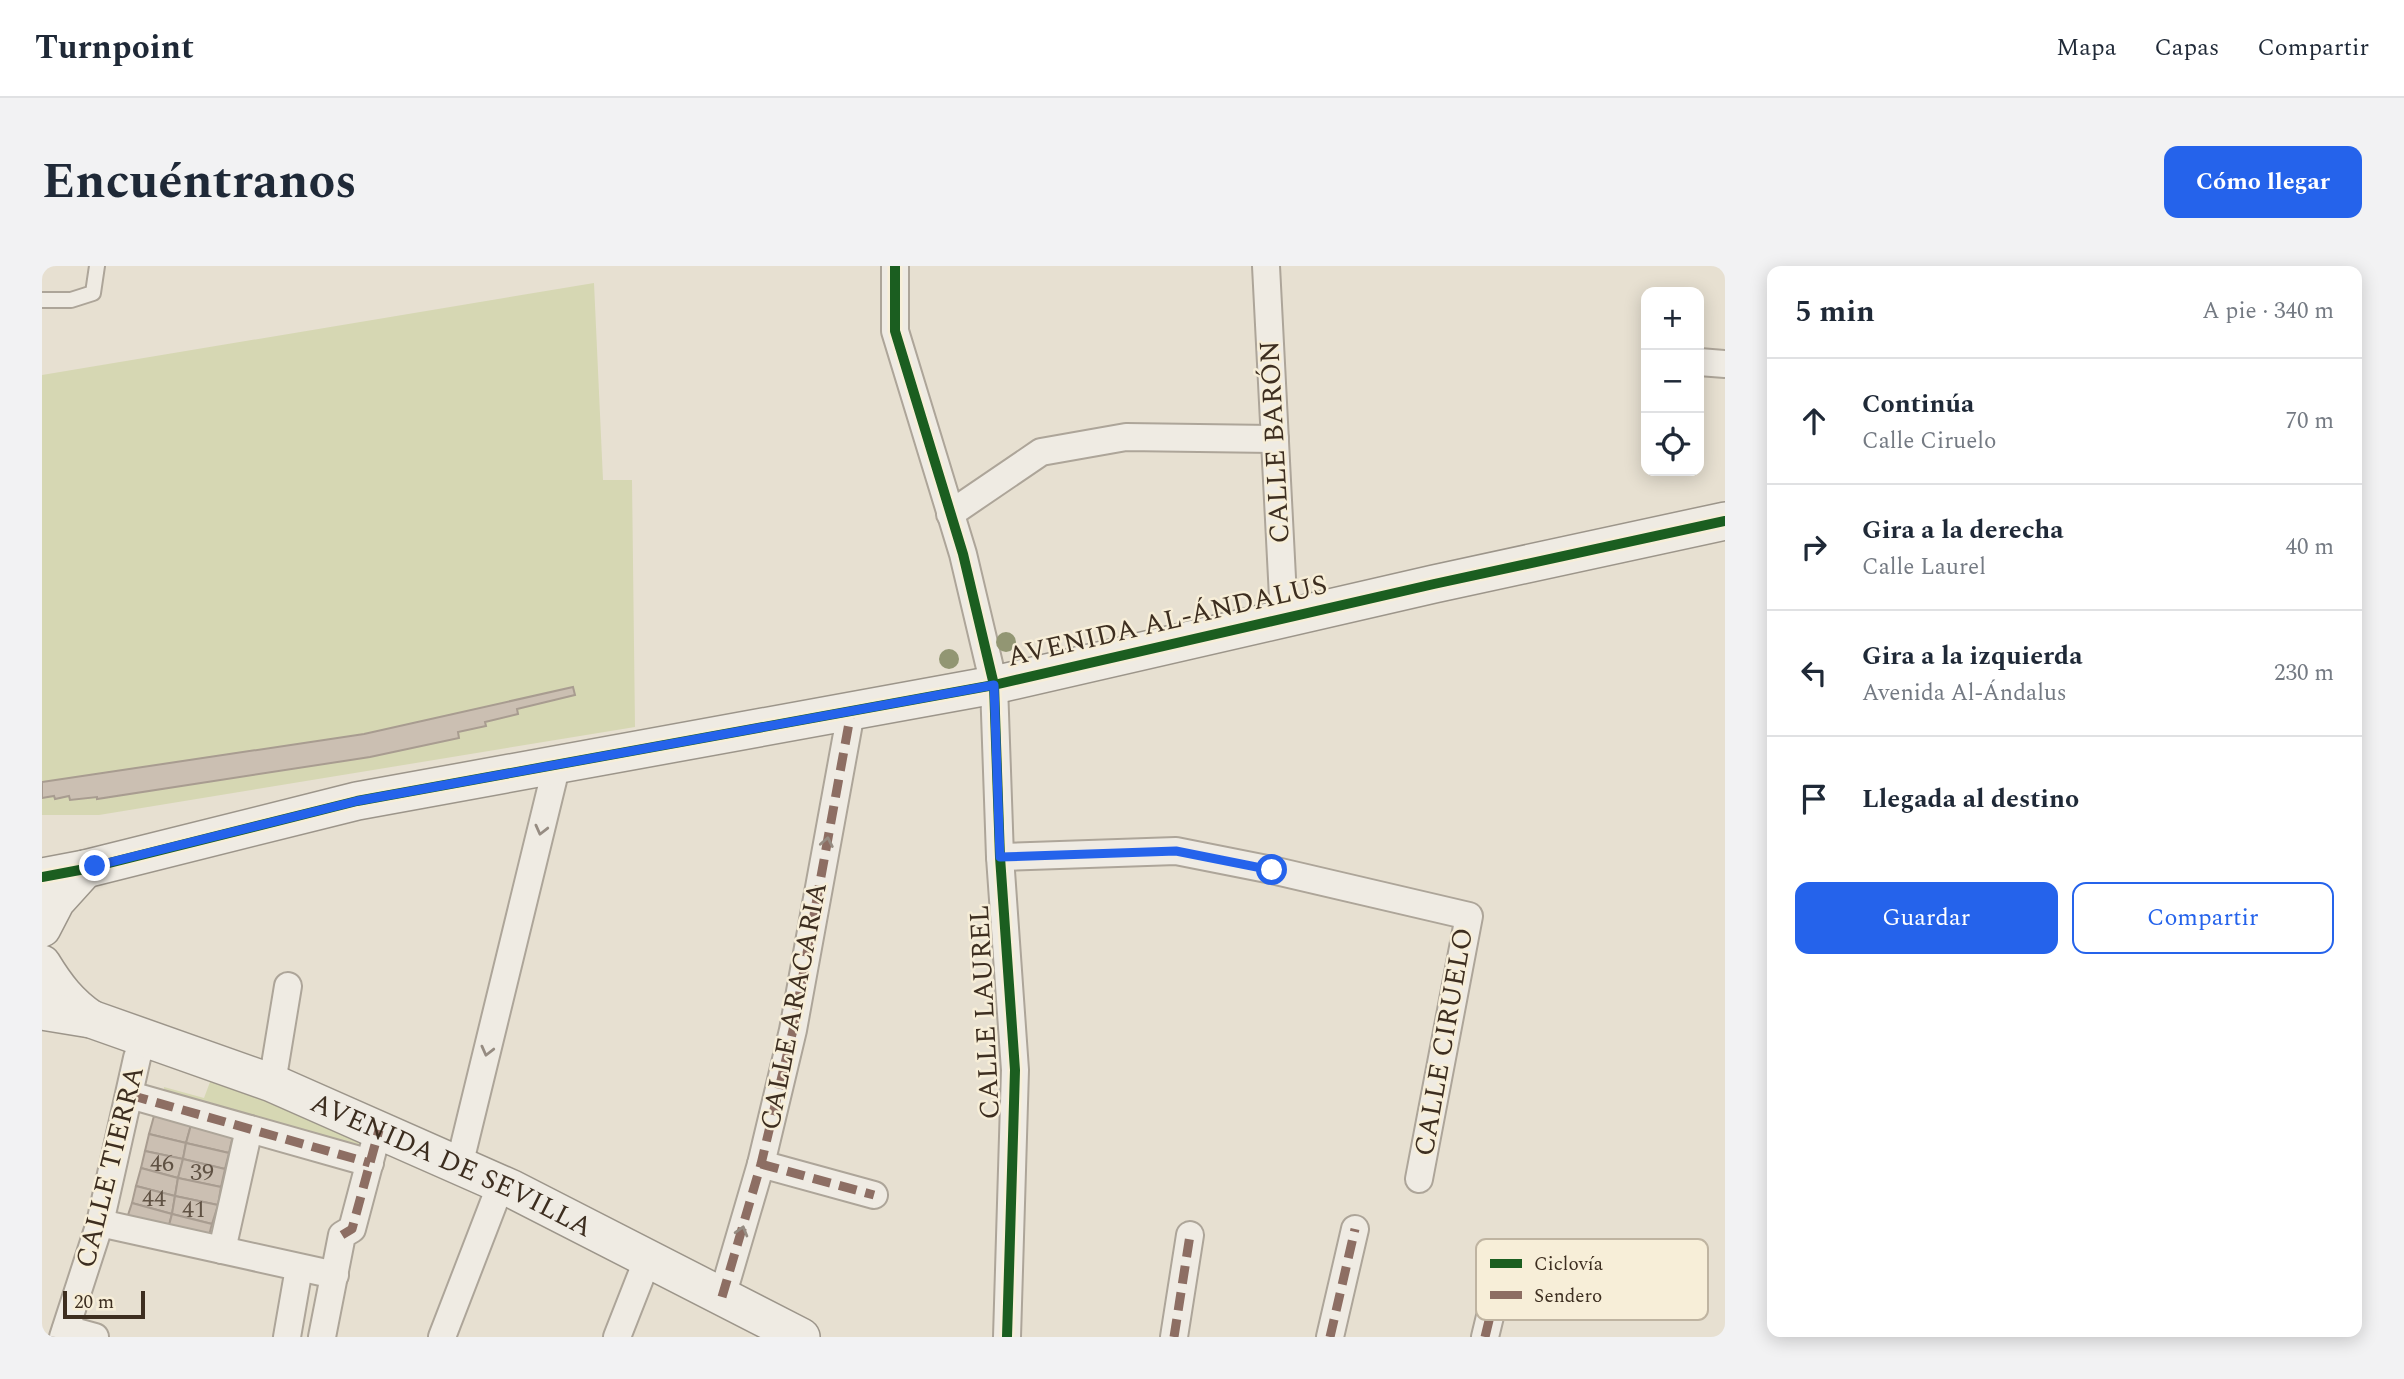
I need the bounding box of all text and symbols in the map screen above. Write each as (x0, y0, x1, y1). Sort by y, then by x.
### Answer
text: Turnpoint (35, 23, 194, 73)
text: Mapa (2056, 30, 2116, 66)
text: Capas (2154, 30, 2219, 66)
text: Compartir (2257, 30, 2369, 66)
text: Encuéntranos (42, 145, 357, 220)
button: Cómo llegar (2164, 146, 2362, 218)
map controls (1641, 287, 1704, 476)
button: + (1641, 287, 1704, 350)
text: 5 min (1795, 289, 1875, 335)
text: A pie · 340 m (2202, 294, 2334, 329)
street label: CALLE BARÓN (1248, 339, 1302, 545)
button: − (1641, 350, 1704, 413)
text: Continúa (1862, 384, 1974, 424)
icon: ahead (1795, 402, 1833, 440)
text: 70 m (2285, 404, 2334, 439)
button: locate (1641, 413, 1704, 476)
text: Calle Ciruelo (1862, 424, 1996, 459)
text: Gira a la derecha (1862, 510, 2064, 550)
icon: right (1795, 528, 1833, 566)
text: 40 m (2285, 530, 2334, 565)
text: Calle Laurel (1862, 550, 1986, 585)
street label: AVENIDA AL-ÁNDALUS (1003, 563, 1331, 679)
text: Gira a la izquierda (1862, 636, 2083, 676)
icon: left (1795, 654, 1833, 692)
text: 230 m (2274, 656, 2334, 691)
text: Avenida Al-Ándalus (1862, 676, 2067, 711)
text: Llegada al destino (1862, 779, 2079, 819)
icon: arrive (1795, 780, 1833, 818)
one-way arrow (535, 824, 549, 836)
one-way arrow (819, 836, 834, 848)
route end (79, 850, 110, 881)
route start (1256, 854, 1287, 885)
street label: CALLE ARACARIA (749, 878, 839, 1134)
button: Guardar (1795, 882, 2058, 954)
button: Compartir (2072, 882, 2334, 954)
street label: CALLE LAUREL (958, 904, 1012, 1120)
street label: CALLE CIRUELO (1403, 924, 1485, 1160)
one-way arrow (481, 1045, 495, 1057)
street label: CALLE TIERRA (64, 1061, 156, 1273)
street label: AVENIDA DE SEVILLA (304, 1081, 600, 1248)
house number: 46 (150, 1146, 174, 1182)
house number: 39 (190, 1155, 214, 1191)
house number: 44 (142, 1181, 166, 1217)
house number: 41 (182, 1192, 206, 1228)
one-way arrow (733, 1225, 748, 1237)
legend (1476, 1239, 1708, 1320)
text: Ciclovía (1534, 1250, 1604, 1279)
text: Sendero (1534, 1282, 1602, 1311)
scale bar (63, 1288, 145, 1320)
text: 20 m (74, 1288, 114, 1317)

